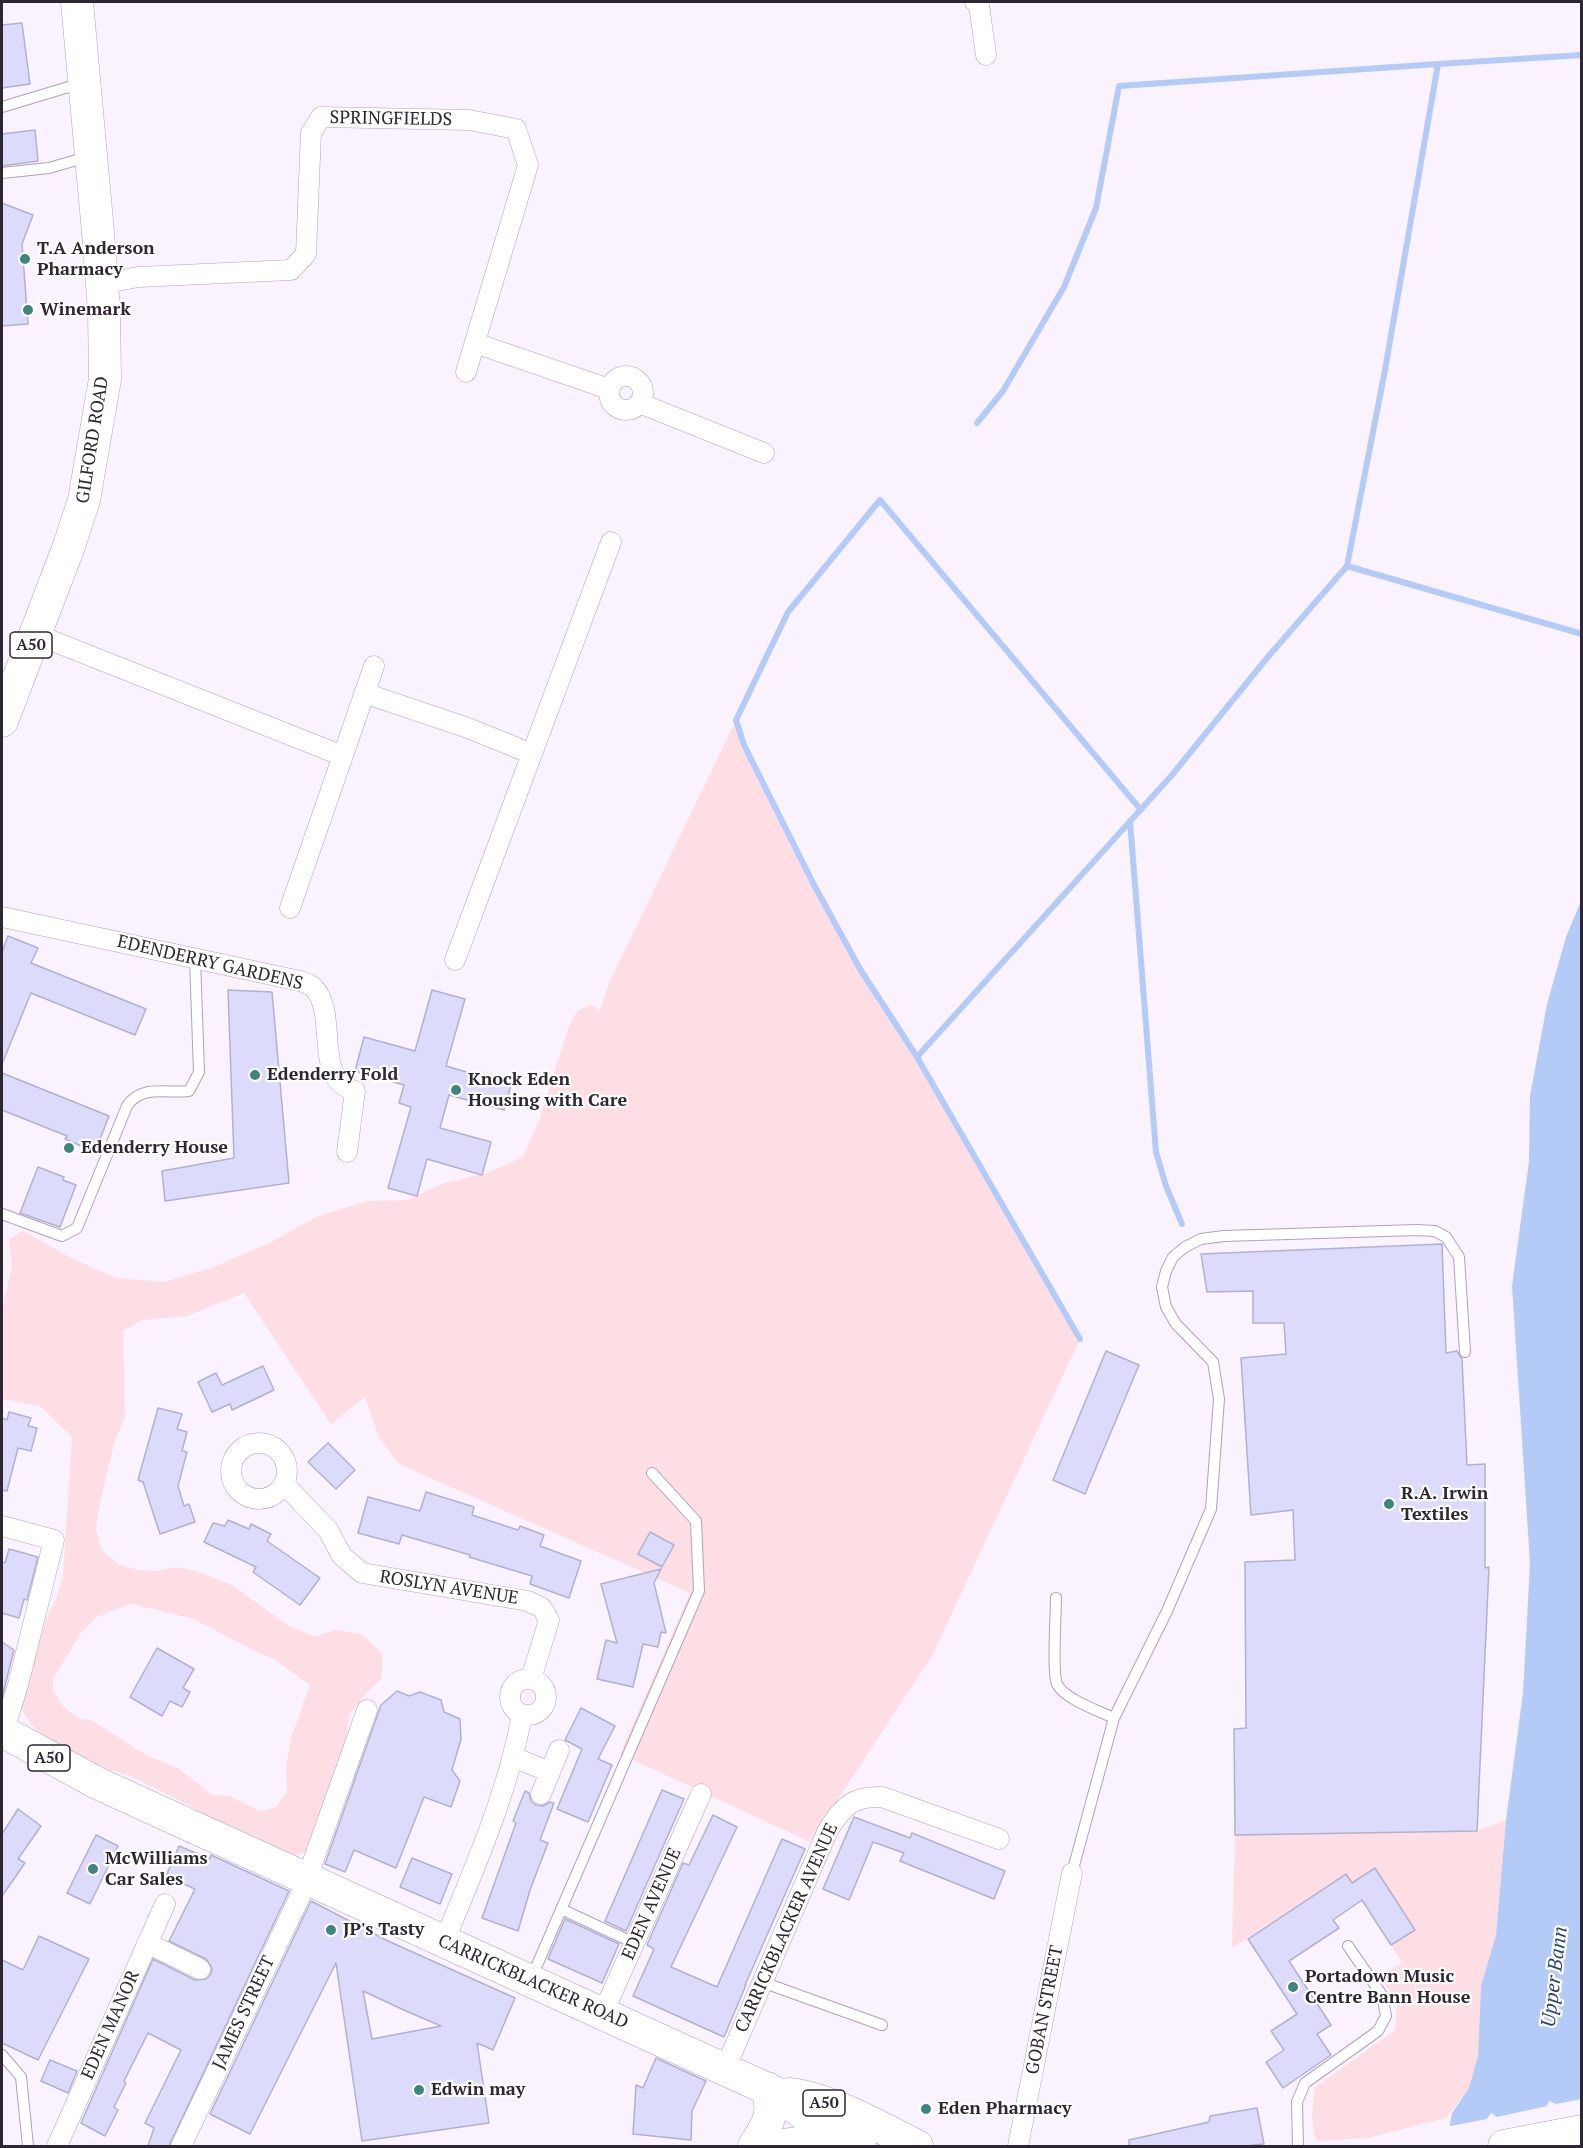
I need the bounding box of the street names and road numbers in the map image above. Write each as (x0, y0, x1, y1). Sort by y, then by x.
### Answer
street label: SPRINGFIELDS (330, 107, 452, 131)
street label: GILFORD ROAD (72, 375, 114, 505)
road number: A50 (10, 632, 52, 658)
street label: EDENDERRY GARDENS (115, 931, 305, 995)
street label: ROSLYN AVENUE (378, 1566, 520, 1610)
road number: A50 (28, 1745, 70, 1771)
street label: CARRICKBLACKER AVENUE (731, 1820, 843, 2036)
street label: EDEN AVENUE (618, 1845, 686, 1963)
street label: CARRICKBLACKER ROAD (434, 1930, 632, 2034)
street label: GOBAN STREET (1022, 1944, 1068, 2076)
street label: JAMES STREET (208, 1953, 280, 2073)
street label: EDEN MANOR (77, 1967, 145, 2083)
road number: A50 (803, 2090, 845, 2116)

